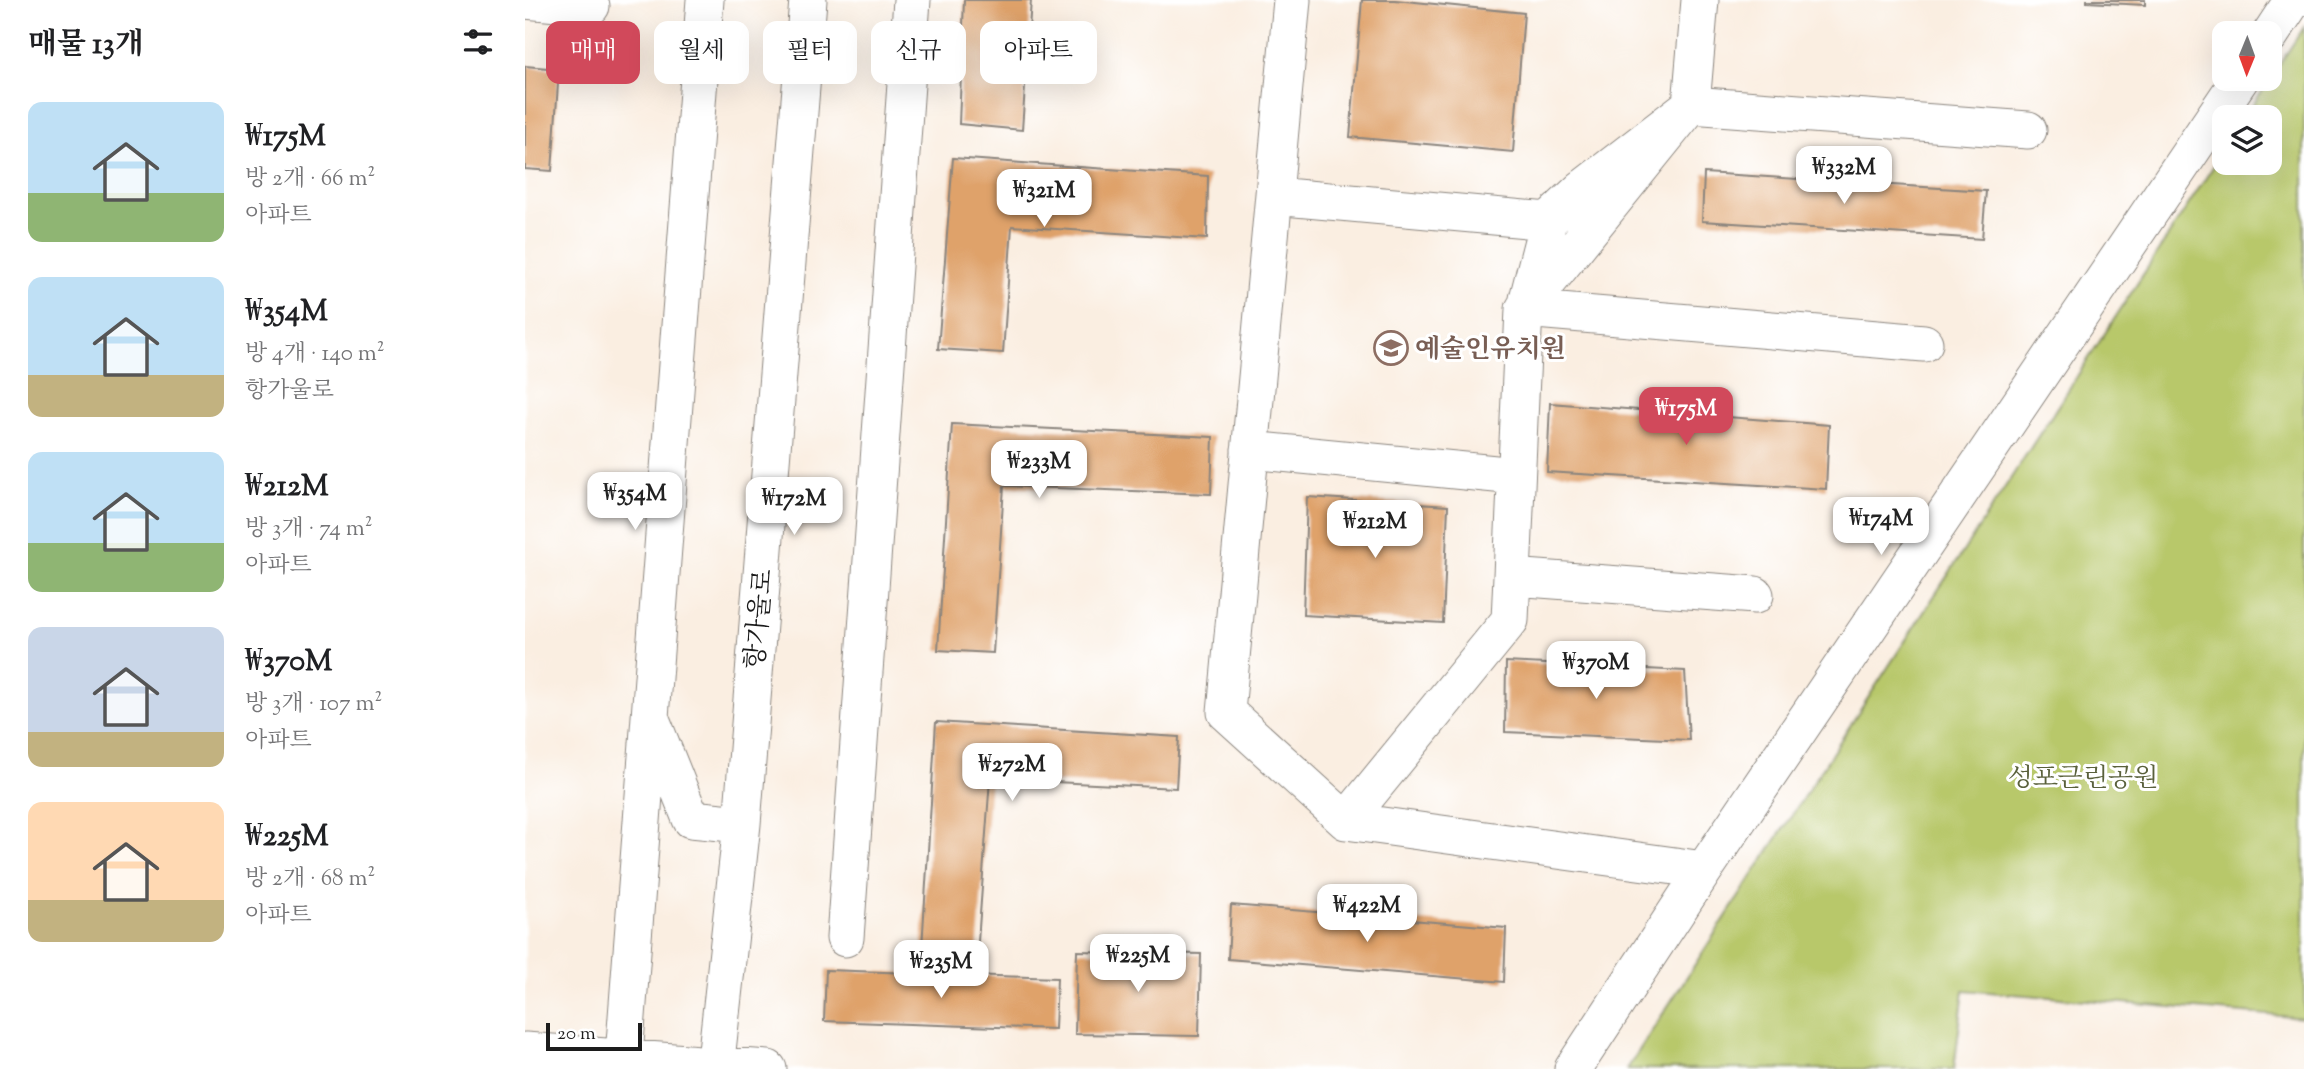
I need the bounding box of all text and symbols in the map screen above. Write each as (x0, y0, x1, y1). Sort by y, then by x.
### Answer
chip: 매매 (546, 21, 640, 84)
chip: 월세 (654, 21, 749, 84)
chip: 필터 (763, 21, 857, 84)
chip: 신규 (871, 21, 966, 84)
chip: 아파트 (980, 21, 1097, 84)
north arrow (2212, 21, 2282, 91)
map controls (2212, 21, 2282, 175)
icon: filters (459, 23, 497, 61)
text: 매물 13개 (28, 24, 144, 67)
button: layers (2212, 105, 2282, 175)
text: ₩175M (245, 116, 326, 159)
icon: home (84, 130, 168, 214)
pin: ₩332M (1795, 146, 1893, 206)
text: ₩332M (1812, 152, 1876, 185)
text: 방 2개 · 66 m² (245, 163, 375, 196)
pin: ₩321M (995, 170, 1093, 229)
text: ₩321M (1013, 175, 1075, 208)
text: 아파트 (245, 200, 312, 233)
text: ₩354M (245, 291, 328, 334)
icon: home (84, 305, 168, 389)
school or university icon: 예술인유치원 (1372, 329, 1410, 367)
place label: 예술인유치원 (1415, 332, 1566, 369)
text: 방 4개 · 140 m² (245, 338, 385, 371)
text: 항가울로 (245, 375, 334, 408)
pin: ₩175M (1637, 388, 1735, 447)
text: ₩175M (1655, 393, 1717, 426)
pin: ₩233M (990, 440, 1088, 500)
text: ₩233M (1007, 446, 1071, 479)
text: ₩212M (245, 466, 329, 509)
pin: ₩354M (586, 472, 684, 532)
pin: ₩172M (745, 477, 843, 537)
text: ₩354M (603, 478, 667, 511)
icon: home (84, 480, 168, 564)
text: ₩172M (762, 483, 826, 516)
pin: ₩174M (1832, 498, 1930, 557)
pin: ₩212M (1326, 500, 1424, 560)
text: ₩174M (1849, 503, 1913, 536)
text: ₩212M (1343, 506, 1407, 539)
text: 방 3개 · 74 m² (245, 513, 372, 546)
text: 아파트 (245, 550, 312, 583)
street label: 항가울로 (738, 568, 783, 671)
text: ₩370M (245, 641, 332, 684)
pin: ₩370M (1547, 642, 1645, 701)
text: ₩370M (1563, 647, 1629, 680)
icon: home (84, 655, 168, 739)
text: 방 3개 · 107 m² (245, 688, 382, 721)
text: 아파트 (245, 725, 312, 758)
pin: ₩272M (963, 744, 1061, 803)
text: ₩272M (978, 749, 1046, 782)
park label: 성포근린공원 (2008, 761, 2158, 798)
text: ₩225M (245, 816, 329, 859)
icon: home (84, 830, 168, 914)
text: 방 2개 · 68 m² (245, 863, 375, 896)
pin: ₩422M (1318, 884, 1416, 944)
text: ₩422M (1333, 890, 1401, 923)
text: 아파트 (245, 900, 312, 933)
pin: ₩225M (1089, 934, 1187, 994)
pin: ₩235M (892, 940, 990, 1000)
text: ₩225M (1106, 940, 1170, 973)
text: ₩235M (910, 946, 972, 979)
scale bar (546, 1020, 642, 1052)
text: 20 m (557, 1021, 596, 1048)

